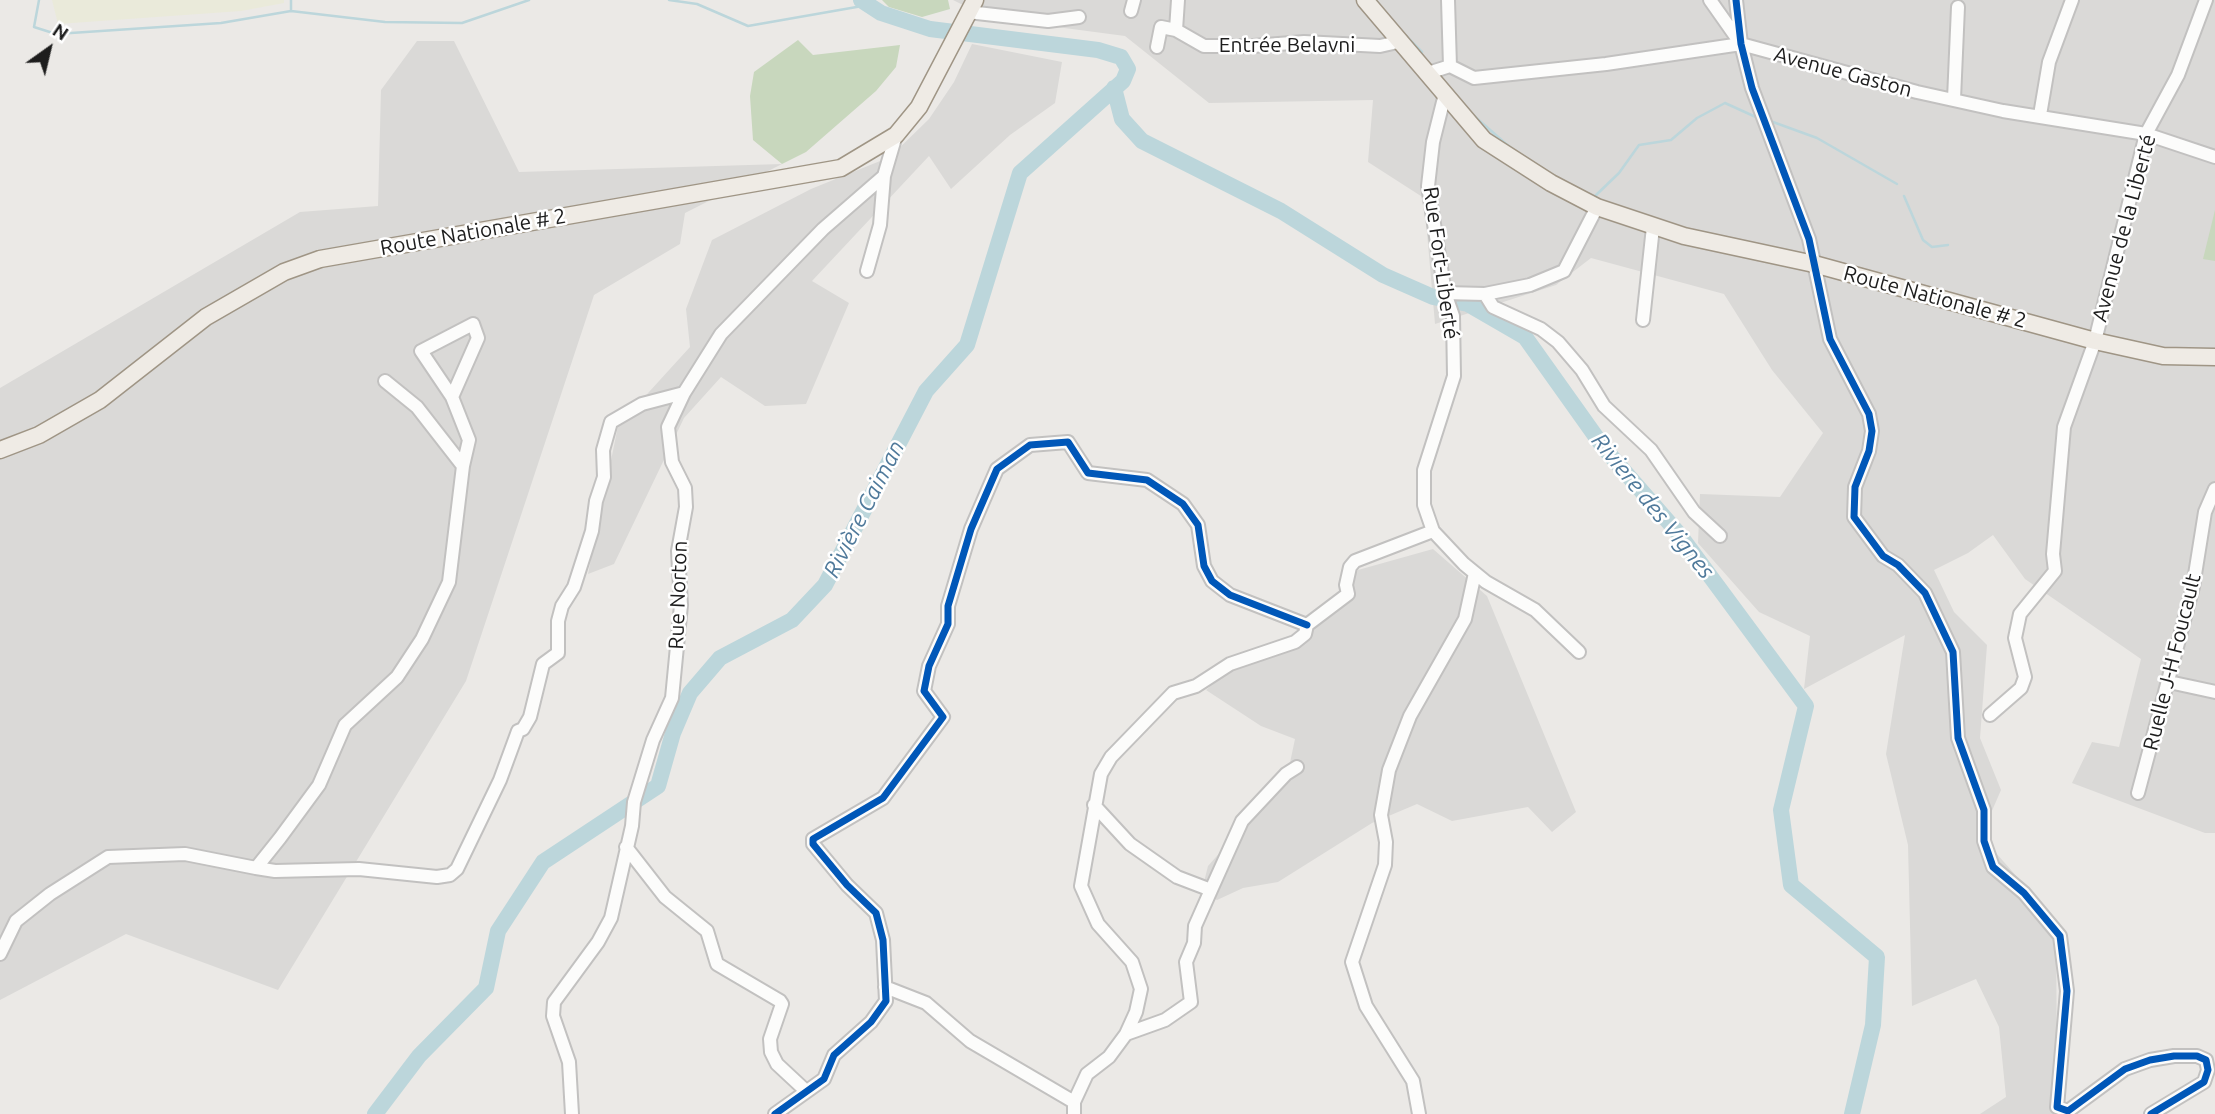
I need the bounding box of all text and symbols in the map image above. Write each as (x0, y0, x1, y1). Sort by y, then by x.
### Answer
north arrow (14, 14, 84, 84)
text: N (49, 19, 73, 45)
street label: Entrée Belavni (1219, 32, 1355, 58)
street label: Avenue Gaston (1771, 41, 1915, 103)
street label: Avenue de la Liberté (2087, 132, 2161, 324)
street label: Rue Fort-Liberté (1418, 185, 1464, 341)
street label: Route Nationale # 2 (378, 203, 568, 261)
street label: Route Nationale # 2 (1841, 260, 2029, 334)
water label: Riviere des Vignes (1586, 428, 1720, 584)
water label: Rivière Caiman (818, 436, 910, 582)
street label: Rue Norton (664, 540, 692, 650)
street label: Ruelle J-H Foucault (2138, 571, 2206, 753)

